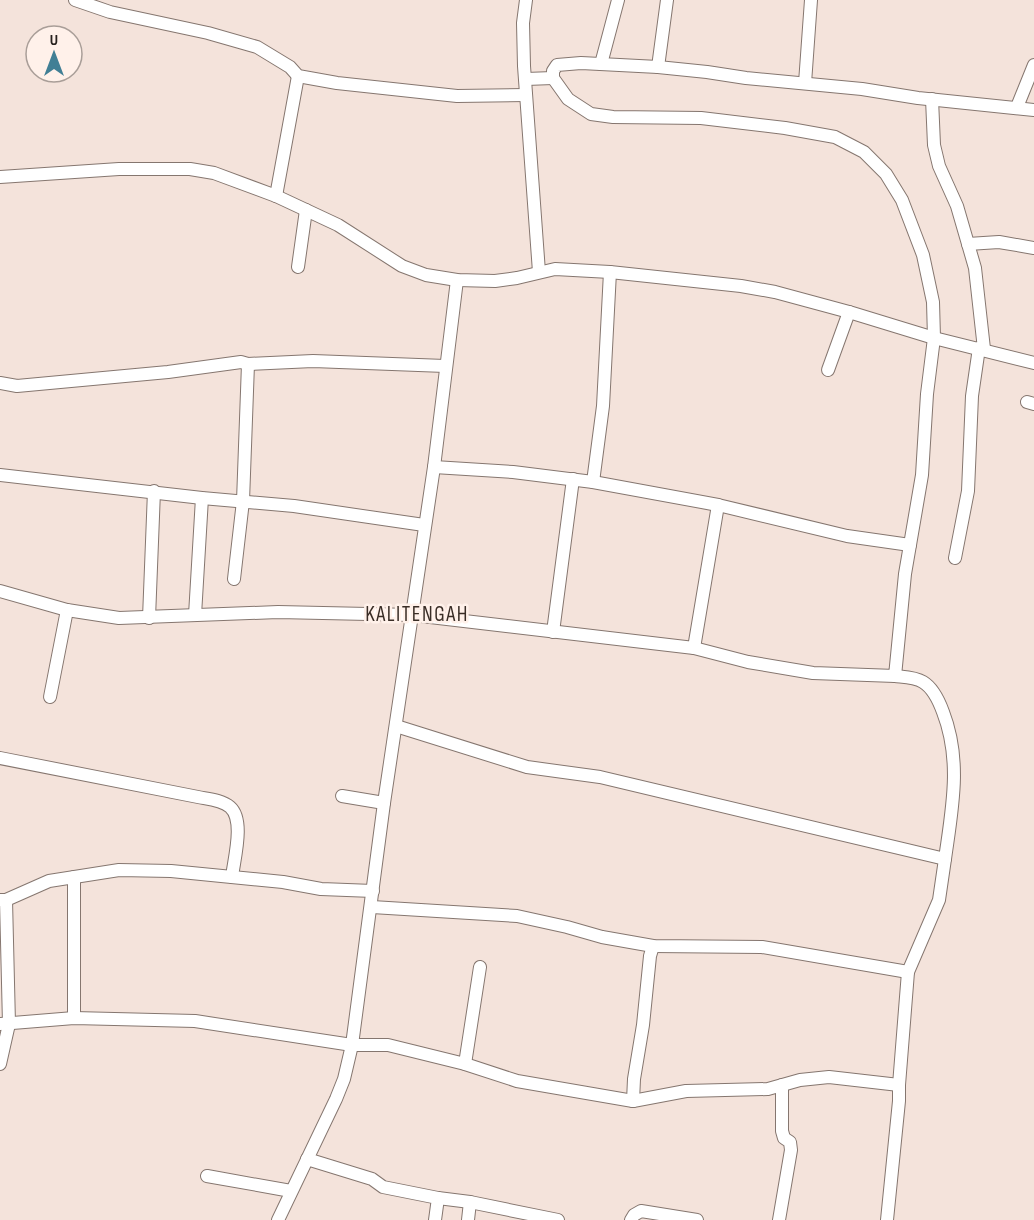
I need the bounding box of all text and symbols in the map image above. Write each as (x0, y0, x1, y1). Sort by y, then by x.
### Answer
north arrow (24, 24, 84, 84)
text: U (50, 31, 58, 50)
district label: KALITENGAH (365, 602, 469, 627)

